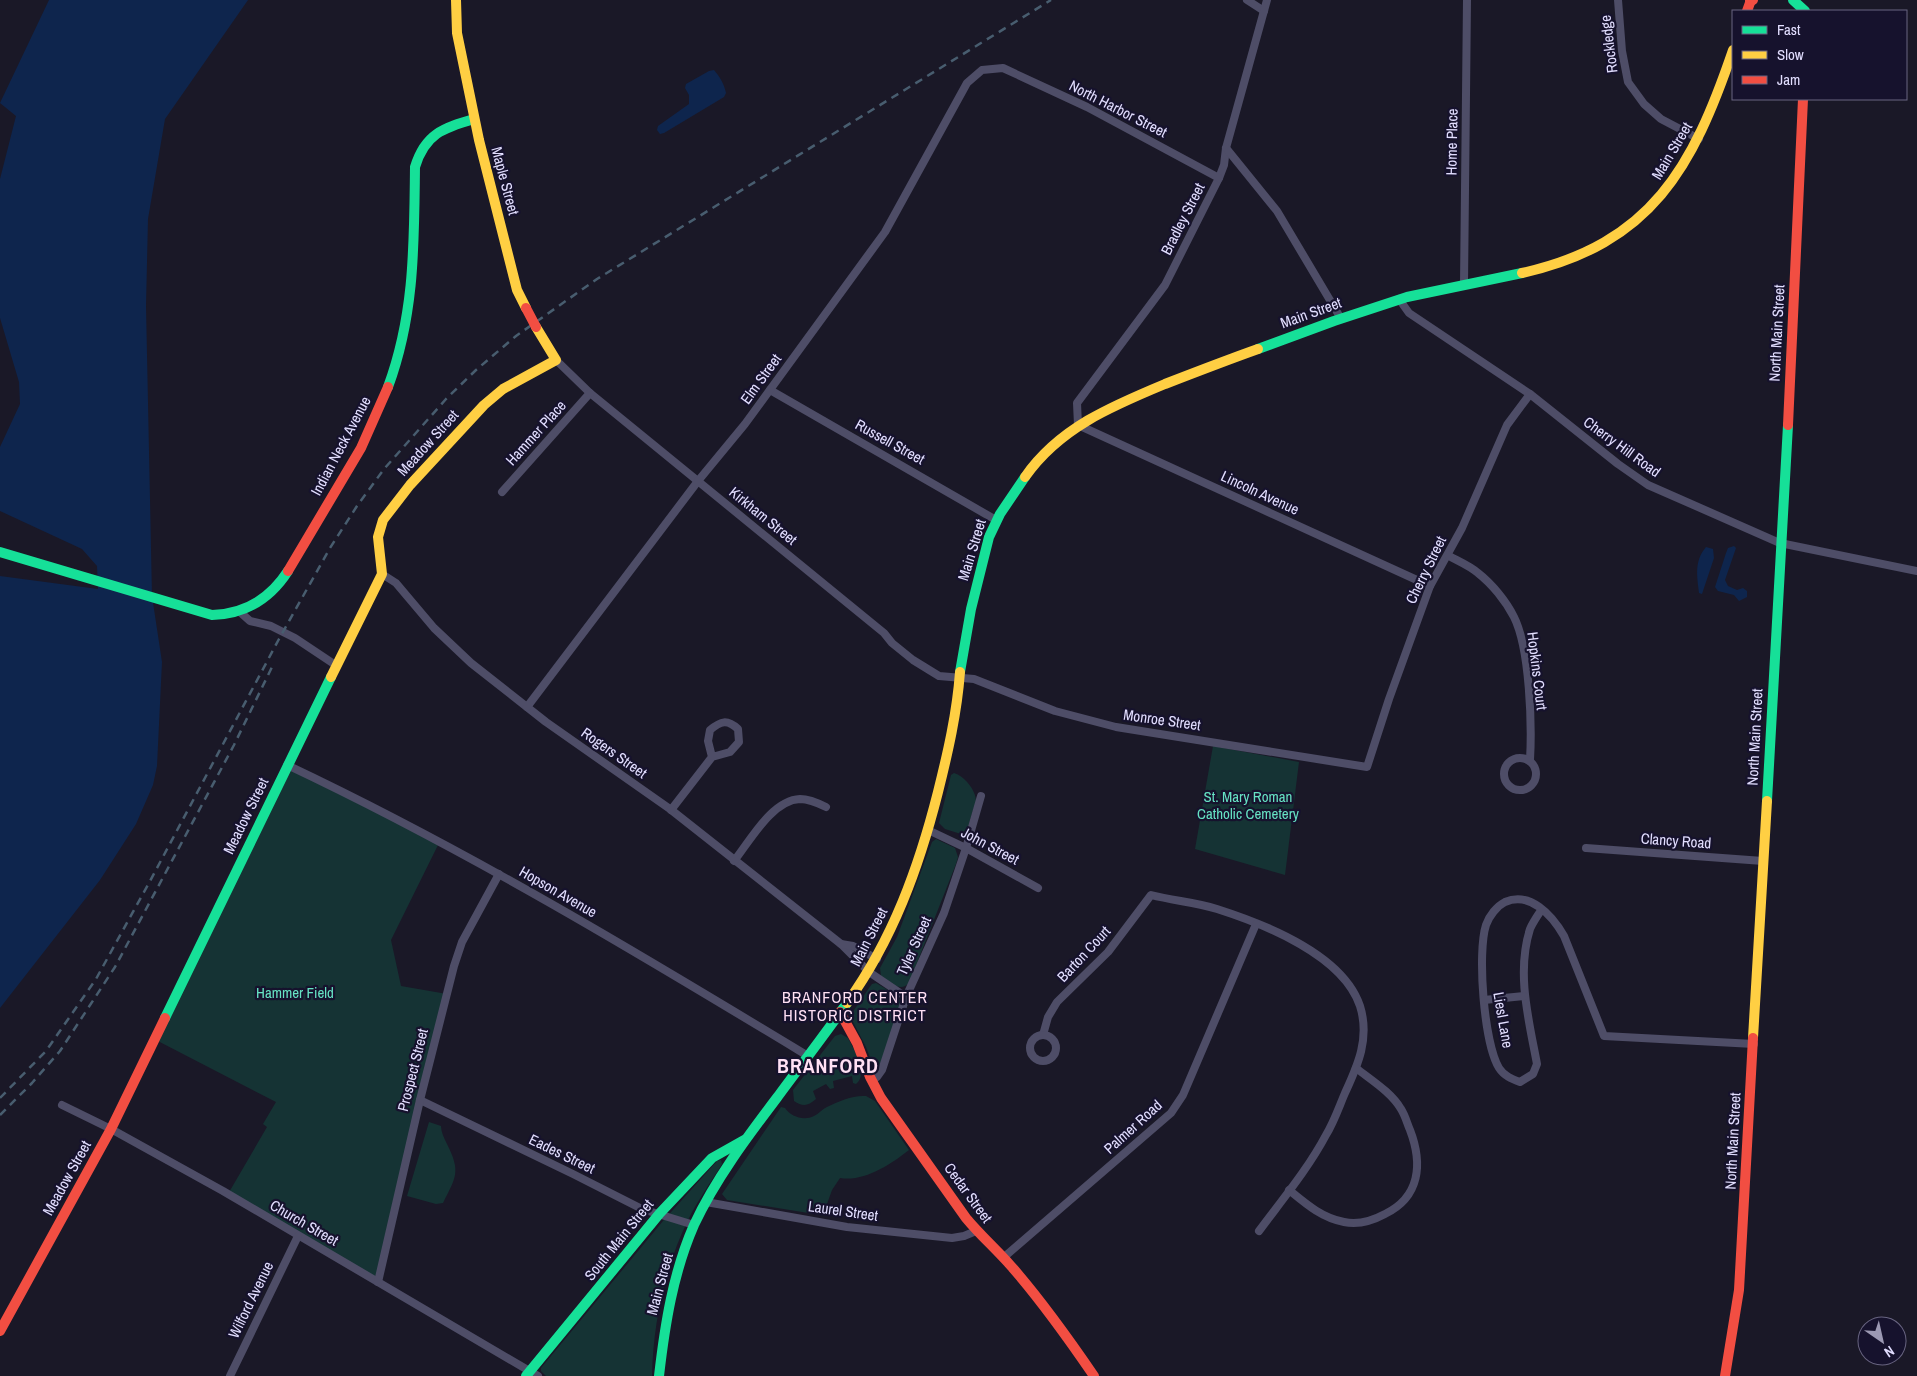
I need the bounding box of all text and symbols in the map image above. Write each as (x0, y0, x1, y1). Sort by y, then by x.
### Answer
legend (1732, 10, 1907, 100)
street label: Rockledge (1595, 14, 1622, 74)
text: Fast (1777, 19, 1801, 40)
text: Slow (1777, 44, 1804, 65)
text: Jam (1777, 69, 1800, 90)
street label: North Harbor Street (1066, 75, 1171, 143)
street label: Home Place (1440, 108, 1463, 176)
street label: Main Street (1646, 118, 1697, 183)
street label: Maple Street (486, 144, 525, 218)
street label: Bradley Street (1156, 179, 1210, 258)
street label: North Main Street (1763, 283, 1790, 382)
street label: Main Street (1277, 292, 1345, 333)
street label: Elm Street (735, 349, 786, 408)
street label: Indian Neck Avenue (305, 392, 376, 499)
street label: Hammer Place (501, 395, 571, 470)
street label: Meadow Street (392, 404, 463, 480)
street label: Cherry Hill Road (1579, 411, 1665, 482)
street label: Russell Street (852, 414, 929, 470)
street label: Lincoln Avenue (1218, 465, 1303, 520)
street label: Kirkham Street (725, 482, 802, 550)
street label: Main Street (952, 516, 991, 583)
street label: Cherry Street (1400, 532, 1451, 607)
street label: Hopkins Court (1522, 631, 1553, 712)
street label: North Main Street (1741, 687, 1768, 786)
street label: Monroe Street (1122, 704, 1203, 735)
street label: Rogers Street (577, 722, 652, 783)
street label: Meadow Street (218, 773, 273, 858)
park label: St. Mary Roman Catholic Cemetery (1197, 786, 1300, 824)
street label: John Street (958, 822, 1023, 870)
street label: Clancy Road (1640, 828, 1712, 853)
street label: Hopson Avenue (515, 861, 601, 922)
street label: Main Street (845, 903, 893, 970)
street label: Tyler Street (891, 912, 936, 979)
street label: Barton Court (1052, 921, 1115, 986)
park label: Hammer Field (256, 982, 334, 1003)
district label: BRANFORD CENTER HISTORIC DISTRICT (782, 986, 928, 1026)
street label: Liesl Lane (1488, 990, 1519, 1050)
street label: Prospect Street (392, 1026, 433, 1114)
district label: BRANFORD (777, 1052, 879, 1079)
street label: North Main Street (1719, 1091, 1746, 1190)
street label: Palmer Road (1099, 1095, 1166, 1158)
street label: Eades Street (526, 1129, 599, 1179)
street label: Meadow Street (37, 1136, 96, 1219)
street label: Cedar Street (939, 1158, 998, 1228)
street label: South Main Street (579, 1194, 658, 1285)
street label: Church Street (266, 1195, 343, 1251)
street label: Laurel Street (807, 1195, 880, 1226)
street label: Main Street (641, 1250, 678, 1317)
street label: Wilford Avenue (223, 1258, 278, 1342)
north arrow (1857, 1316, 1907, 1366)
text: N (1881, 1342, 1898, 1362)

